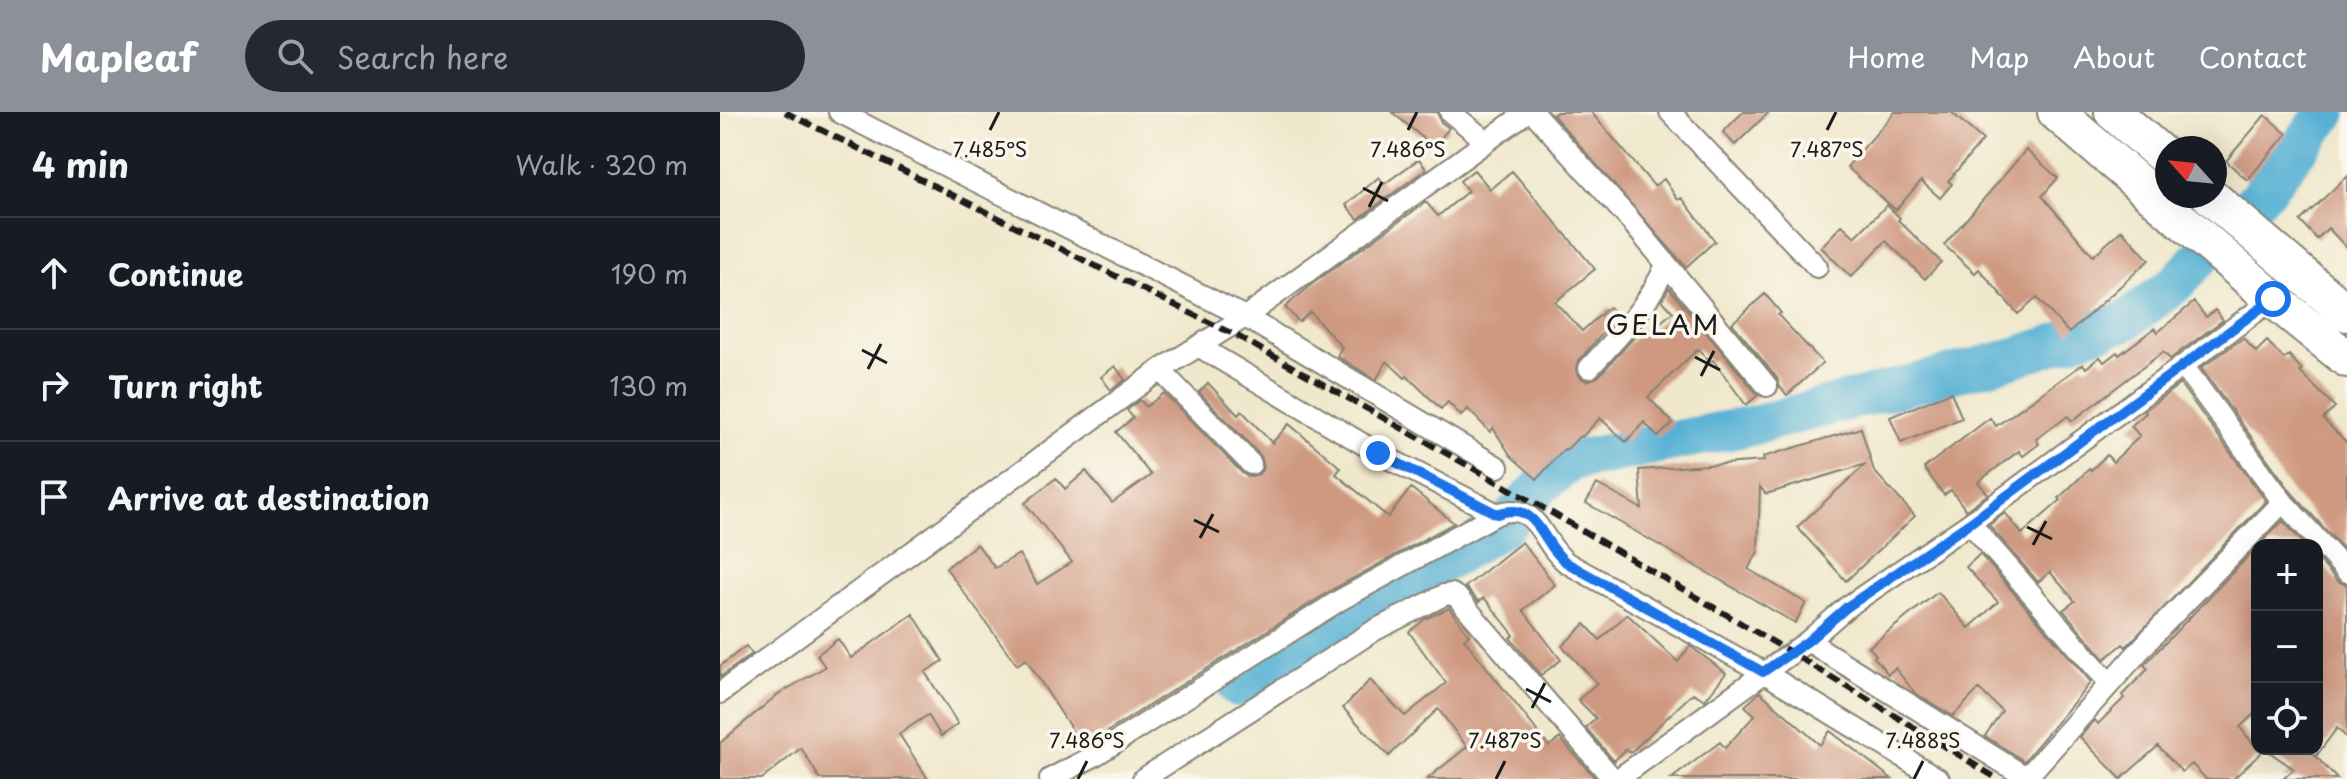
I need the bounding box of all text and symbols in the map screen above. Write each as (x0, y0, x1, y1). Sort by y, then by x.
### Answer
search box (245, 20, 805, 92)
text: Mapleaf (40, 28, 197, 85)
icon: search (273, 34, 317, 78)
text: Search here (337, 34, 508, 79)
text: Home (1847, 35, 1925, 78)
text: Map (1969, 35, 2029, 78)
text: About (2073, 35, 2155, 78)
text: Contact (2199, 35, 2307, 78)
text: 7.485°S (953, 134, 1027, 164)
text: 7.486°S (1370, 134, 1446, 164)
text: 7.487°S (1790, 134, 1864, 164)
north arrow (2155, 136, 2227, 208)
text: 4 min (32, 138, 129, 190)
text: Walk · 320 m (515, 145, 688, 184)
icon: ahead (32, 251, 76, 295)
text: Continue (108, 251, 243, 296)
text: 190 m (611, 254, 688, 293)
route start (2255, 281, 2291, 317)
district label: GELAM (1605, 302, 1721, 345)
icon: right (32, 363, 76, 407)
text: Turn right (108, 363, 263, 408)
text: 130 m (609, 366, 688, 405)
route end (1360, 435, 1396, 471)
icon: arrive (32, 475, 76, 519)
text: Arrive at destination (108, 475, 430, 520)
map controls (2251, 539, 2323, 755)
button: + (2251, 539, 2323, 611)
button: − (2251, 611, 2323, 683)
button: locate (2251, 683, 2323, 755)
text: 7.486°S (1049, 725, 1125, 755)
text: 7.487°S (1468, 725, 1542, 755)
text: 7.488°S (1885, 725, 1961, 755)

